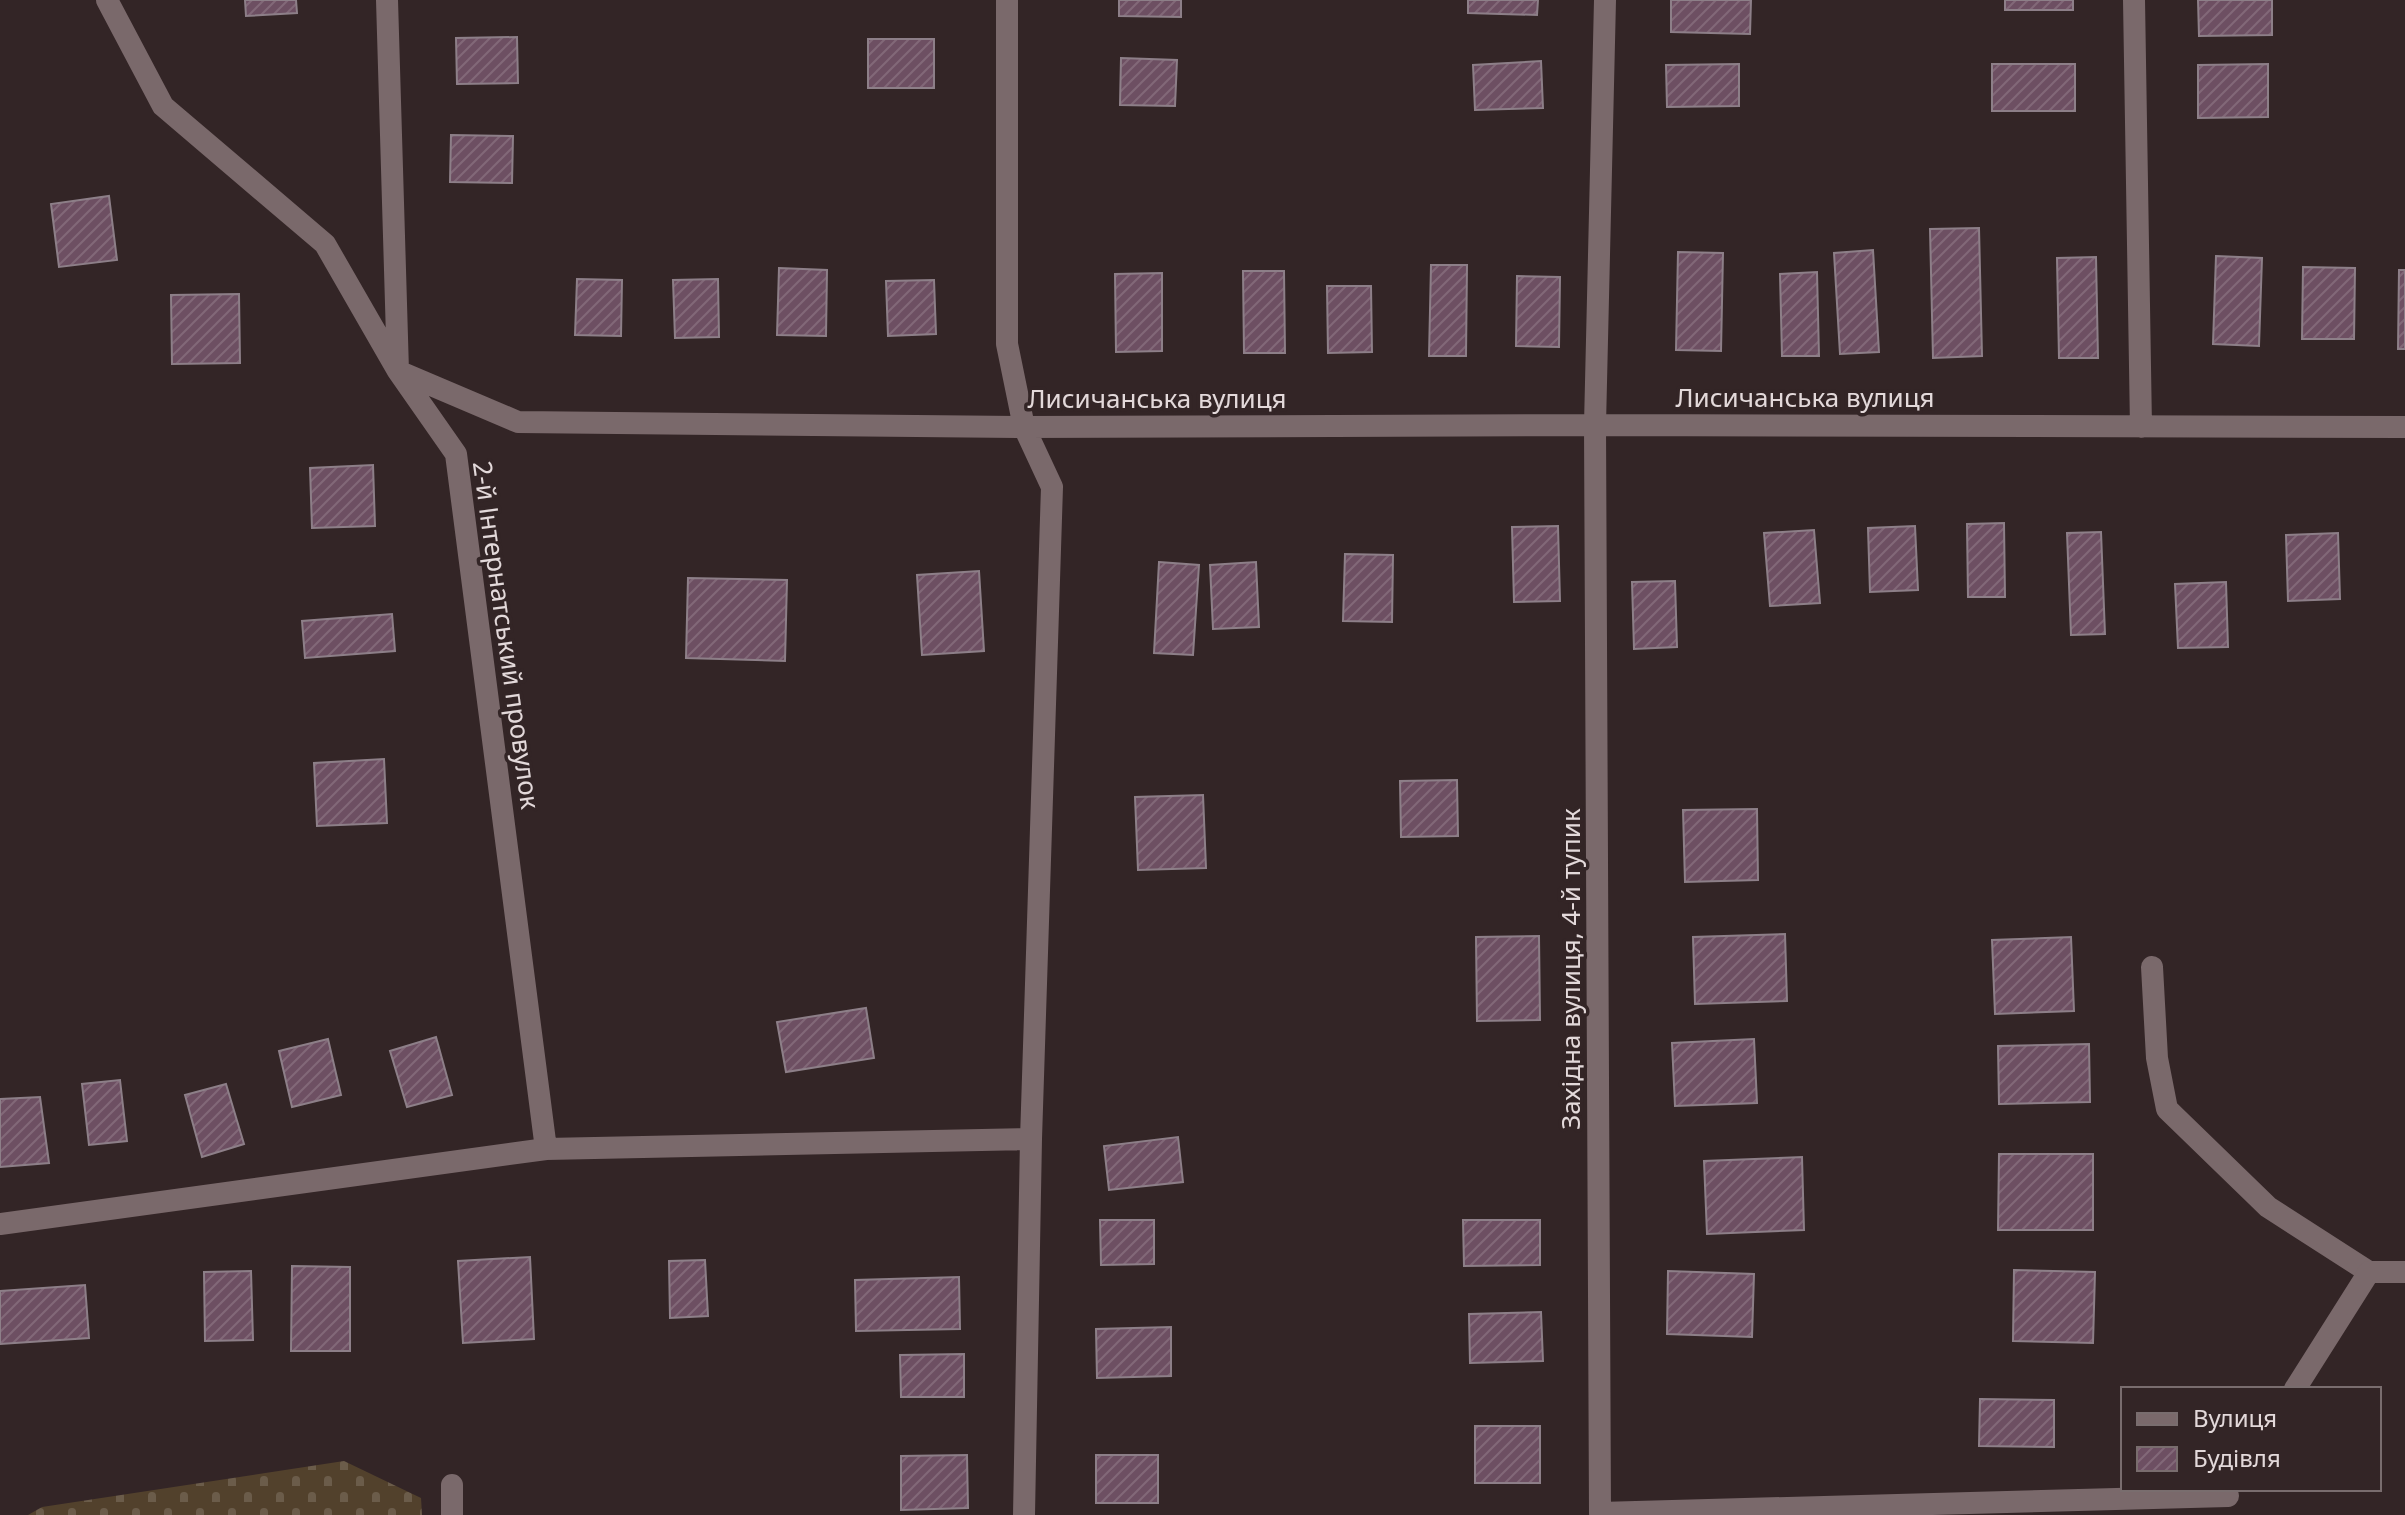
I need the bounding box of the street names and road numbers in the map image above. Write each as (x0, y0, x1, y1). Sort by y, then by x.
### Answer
street label: Лисичанська вулиця (1675, 379, 1935, 415)
street label: Лисичанська вулиця (1027, 380, 1287, 416)
street label: 2-й Інтернатський провулок (465, 459, 549, 812)
street label: Західна вулиця, 4-й тупик (1552, 808, 1588, 1130)

